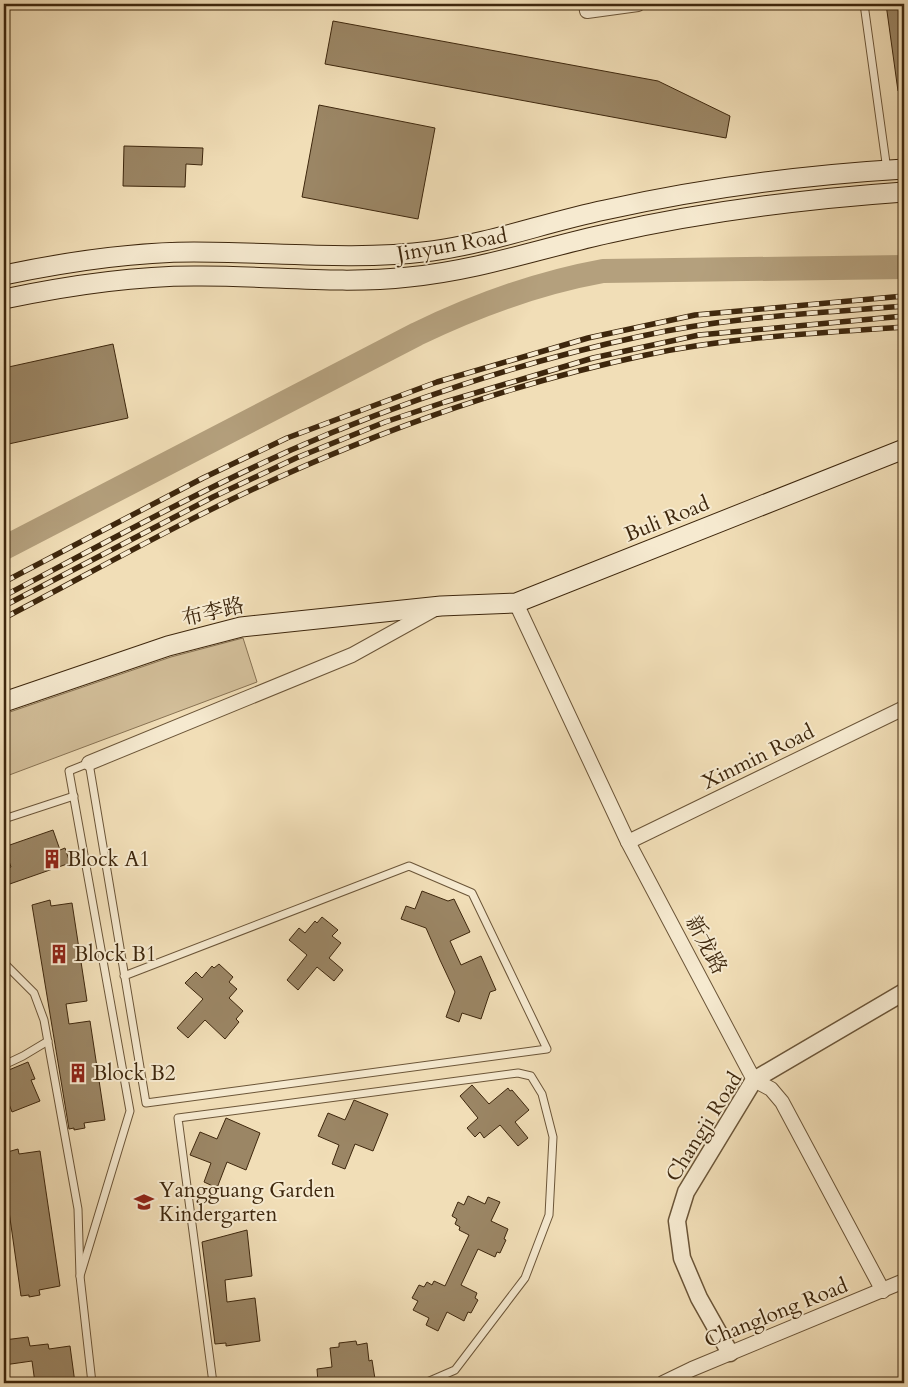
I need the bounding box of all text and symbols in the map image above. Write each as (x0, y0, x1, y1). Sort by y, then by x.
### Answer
street label: Jinyun Road (392, 221, 509, 269)
street label: Buli Road (620, 489, 714, 549)
street label: 布李路 (179, 591, 247, 633)
street label: Xinmin Road (697, 717, 819, 797)
place label: Block A1 (67, 845, 150, 874)
building icon: Block A1 (41, 848, 63, 870)
street label: 新龙路 (678, 910, 734, 980)
place label: Block B1 (74, 940, 156, 969)
building icon: Block B1 (48, 943, 70, 965)
place label: Block B2 (93, 1059, 176, 1088)
building icon: Block B2 (67, 1062, 89, 1084)
street label: Changji Road (659, 1067, 749, 1187)
place label: Yangguang Garden Kindergarten (159, 1176, 335, 1229)
school or university icon: Yangguang Garden Kindergarten (133, 1191, 155, 1213)
street label: Changlong Road (700, 1271, 852, 1355)

